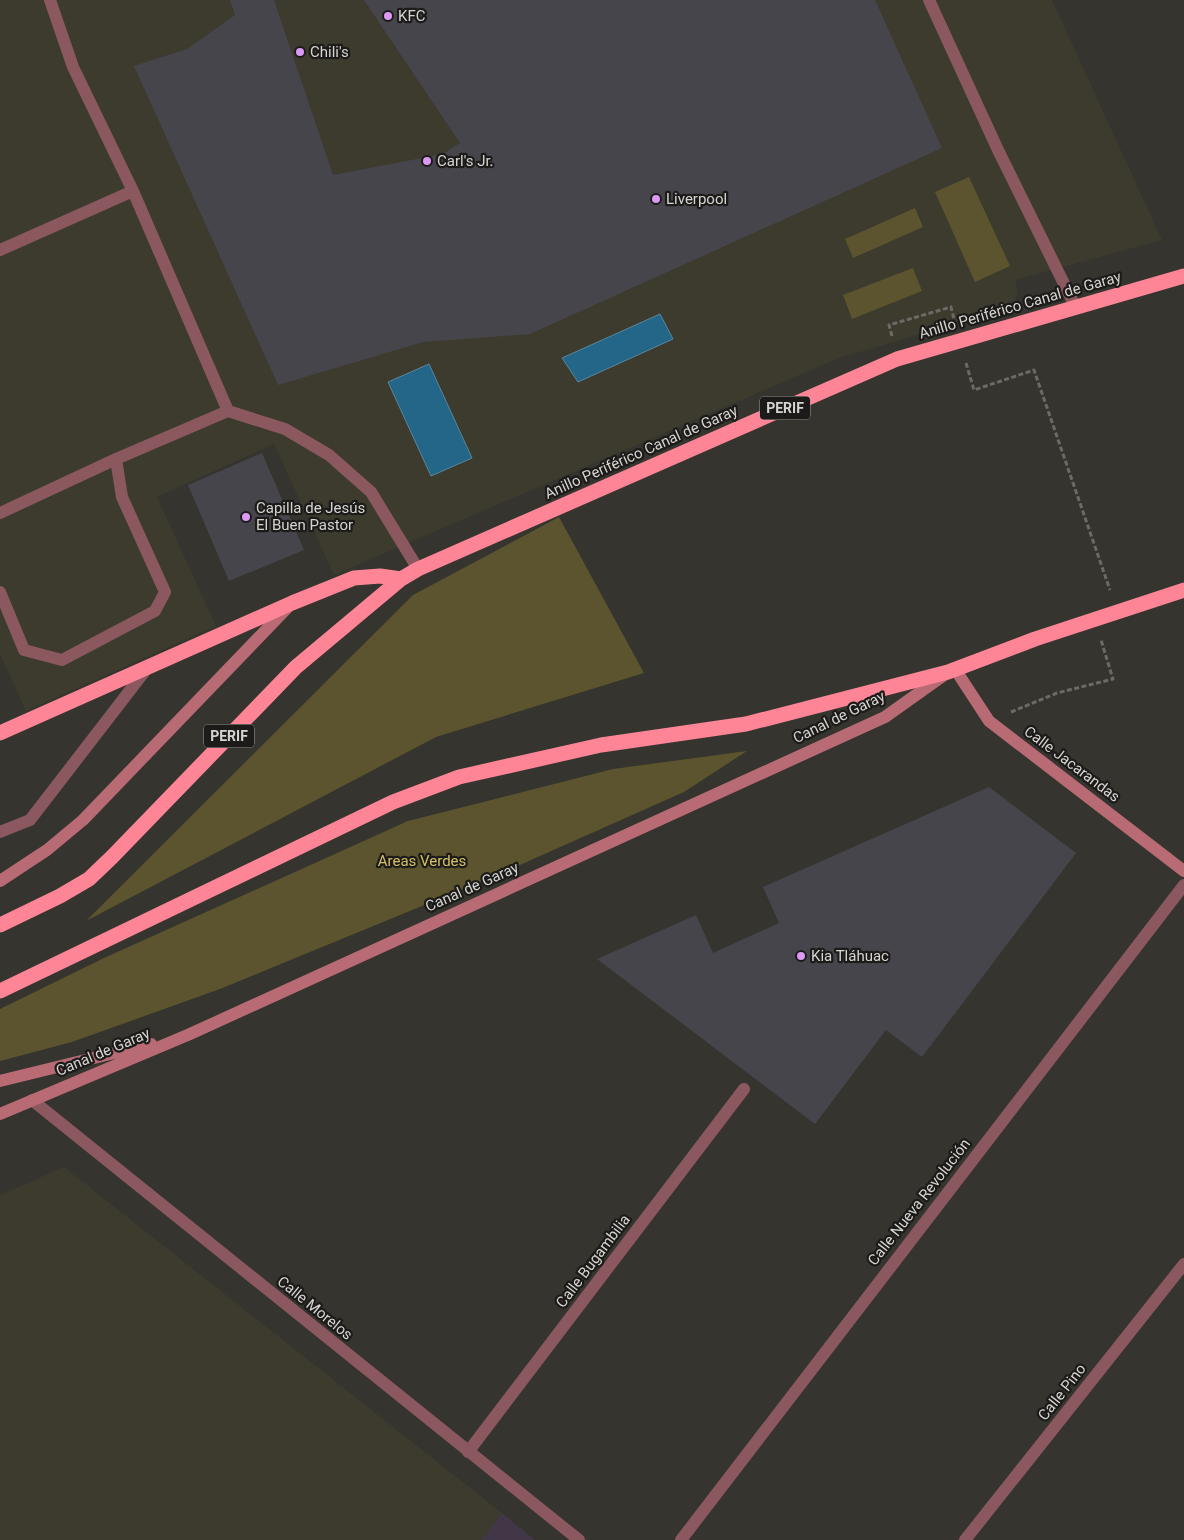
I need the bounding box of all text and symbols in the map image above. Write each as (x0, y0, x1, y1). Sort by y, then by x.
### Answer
place label: KFC (398, 7, 426, 25)
marker: KFC (382, 10, 394, 22)
place label: Chili's (310, 43, 349, 61)
marker: Chili's (294, 46, 306, 58)
place label: Carl's Jr. (437, 152, 494, 170)
marker: Carl's Jr. (421, 155, 433, 167)
place label: Liverpool (666, 190, 727, 208)
marker: Liverpool (650, 193, 662, 205)
street label: Anillo Periférico Canal de Garay (917, 267, 1123, 343)
road number: PERIF (760, 396, 810, 419)
street label: Anillo Periférico Canal de Garay (542, 401, 740, 503)
place label: Capilla de Jesús El Buen Pastor (256, 499, 365, 534)
marker: Capilla de Jesús El Buen Pastor (240, 511, 252, 523)
street label: Canal de Garay (790, 687, 888, 747)
street label: Calle Jacarandas (1021, 722, 1123, 806)
road number: PERIF (204, 724, 254, 748)
park label: Areas Verdes (378, 852, 466, 870)
street label: Canal de Garay (423, 858, 521, 916)
place label: Kia Tláhuac (811, 947, 889, 965)
marker: Kia Tláhuac (795, 950, 807, 962)
street label: Canal de Garay (53, 1024, 153, 1080)
street label: Calle Nueva Revolución (864, 1135, 974, 1269)
street label: Calle Bugambilia (552, 1211, 634, 1311)
street label: Calle Morelos (274, 1272, 356, 1344)
street label: Calle Pino (1034, 1360, 1090, 1424)

